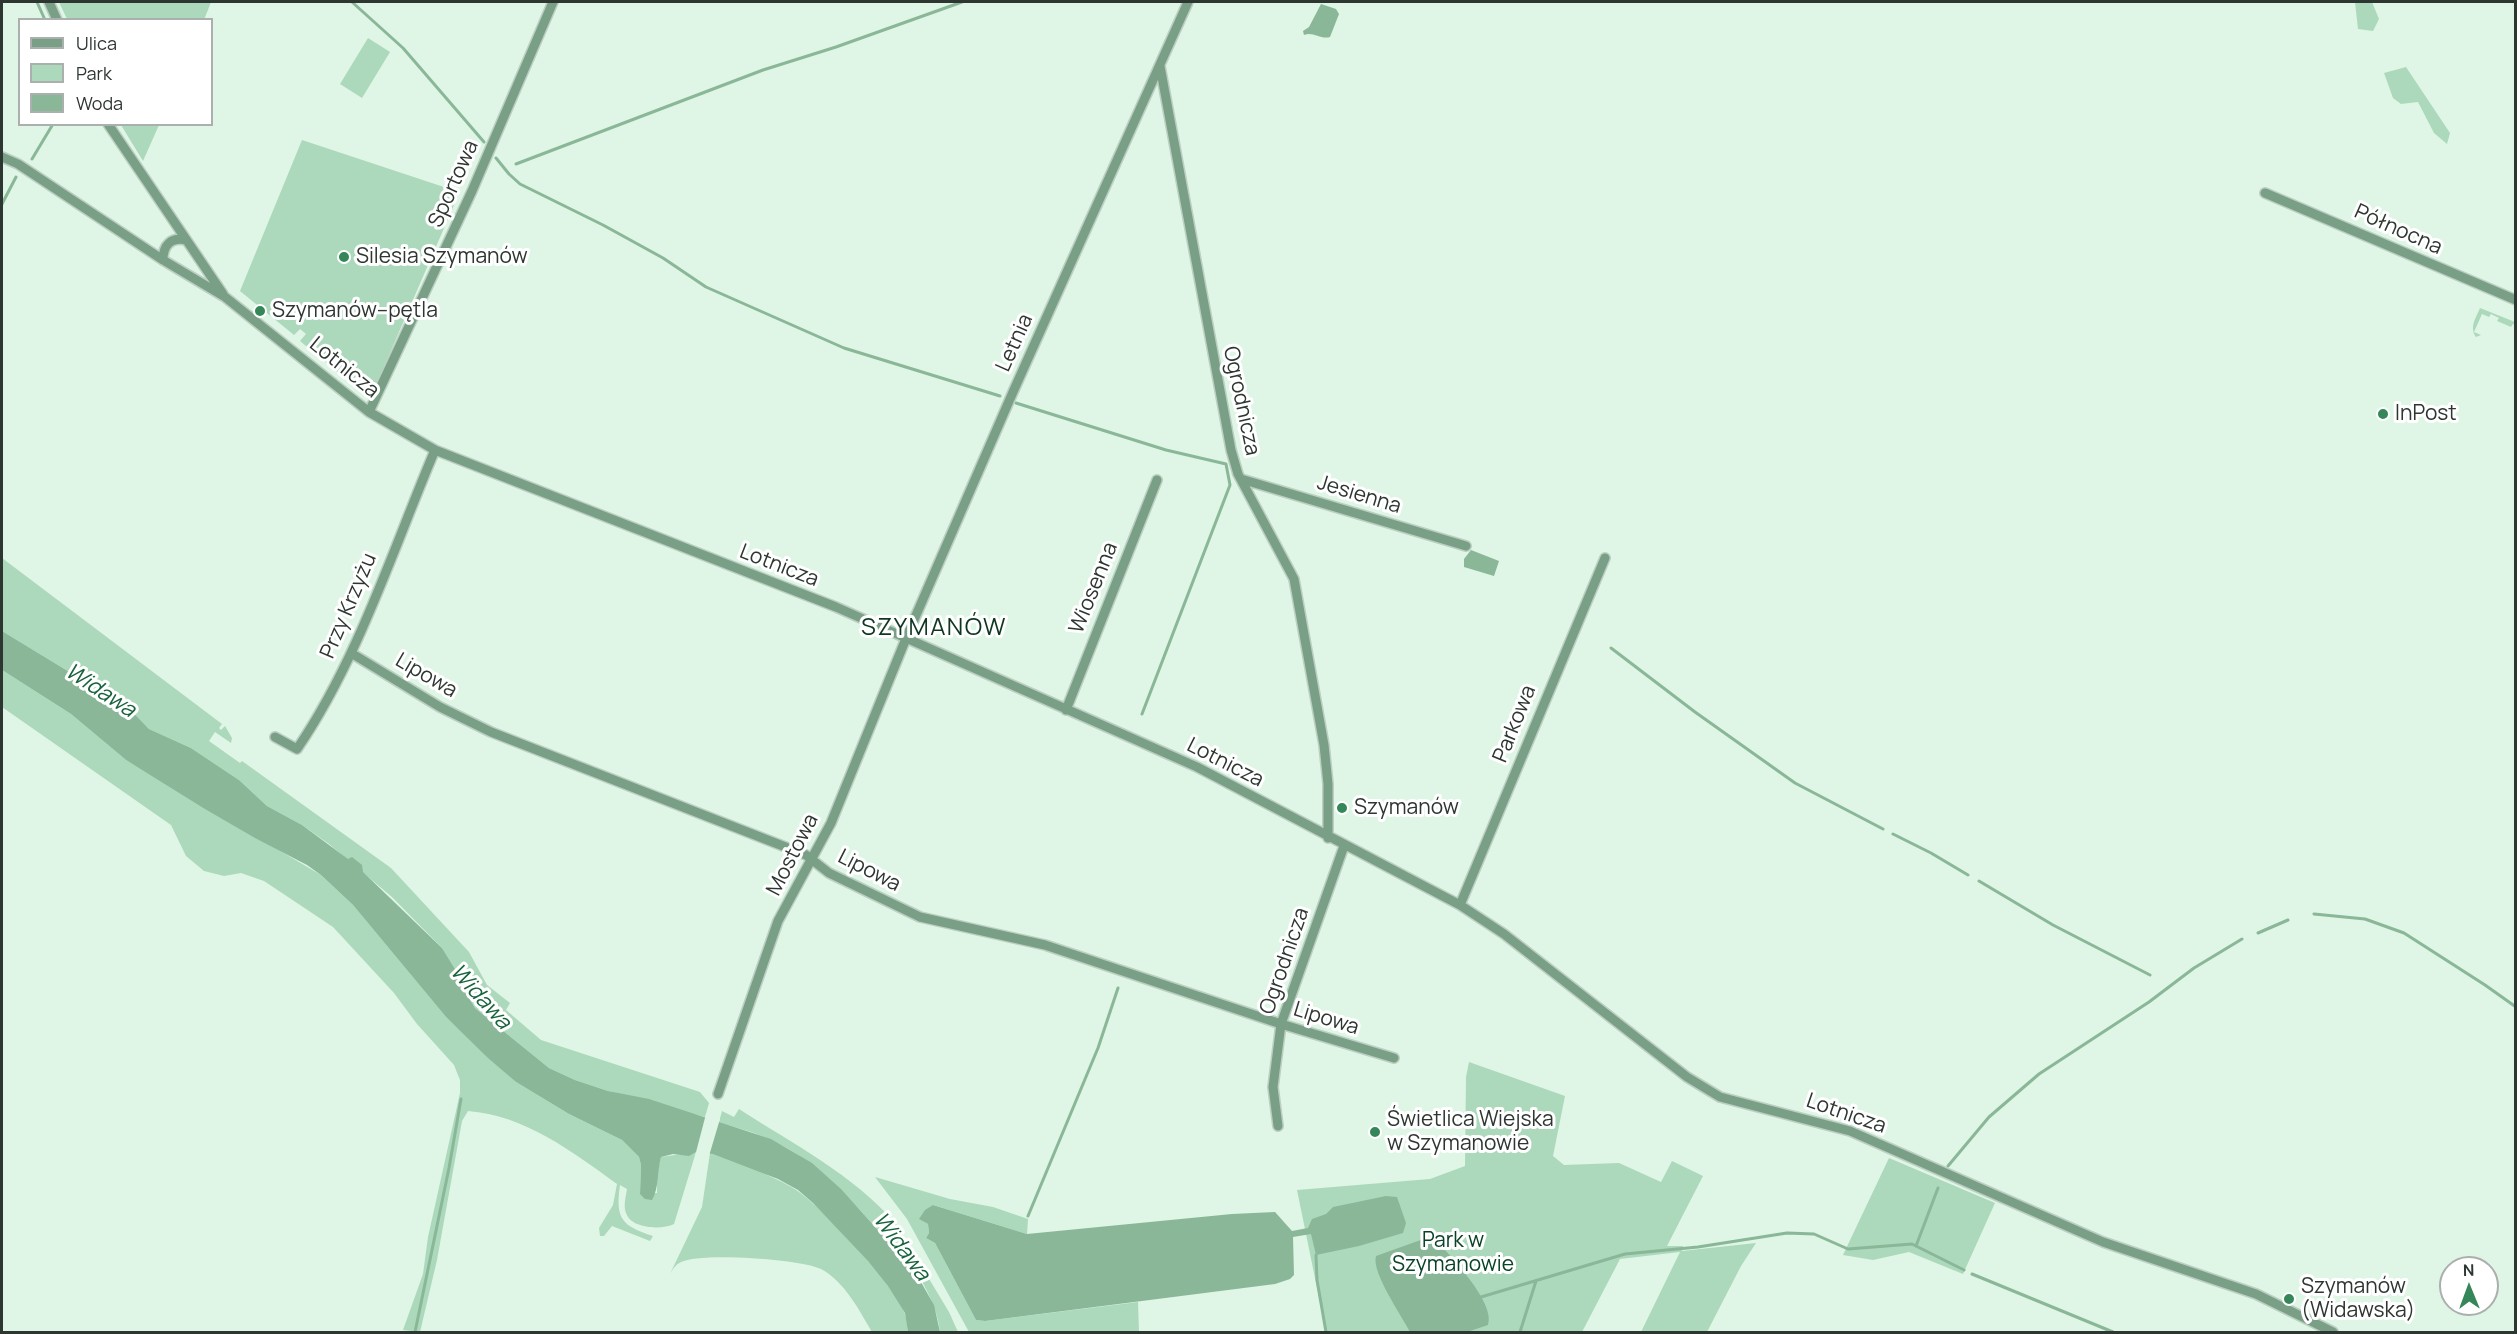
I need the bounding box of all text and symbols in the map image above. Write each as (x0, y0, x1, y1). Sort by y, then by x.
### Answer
legend (18, 18, 213, 126)
text: Ulica (76, 31, 117, 55)
text: Park (76, 61, 112, 85)
text: Woda (76, 91, 123, 115)
street label: Sportowa (424, 137, 484, 231)
street label: Północna (2350, 199, 2446, 261)
place label: Silesia Szymanów (356, 244, 528, 270)
marker: Silesia Szymanów (337, 250, 351, 264)
place label: Szymanów–pętla (272, 298, 438, 324)
marker: Szymanów–pętla (253, 304, 267, 318)
street label: Letnia (991, 310, 1039, 376)
street label: Lotnicza (304, 332, 384, 404)
street label: Ogrodnicza (1217, 344, 1265, 458)
place label: InPost (2395, 401, 2457, 427)
marker: InPost (2376, 407, 2390, 421)
street label: Jesienna (1314, 470, 1404, 520)
street label: Lotnicza (736, 539, 822, 593)
street label: Wiosenna (1064, 539, 1124, 637)
street label: Przy Krzyżu (316, 550, 382, 662)
district label: SZYMANÓW (861, 614, 1007, 642)
street label: Lipowa (391, 648, 461, 704)
water label: Widawa (60, 659, 140, 723)
street label: Parkowa (1488, 682, 1542, 766)
street label: Lotnicza (1182, 733, 1268, 793)
place label: Szymanów (1354, 795, 1459, 821)
marker: Szymanów (1335, 801, 1349, 815)
street label: Mostowa (762, 810, 824, 900)
street label: Lipowa (833, 845, 905, 897)
street label: Ogrodnicza (1255, 904, 1315, 1018)
water label: Widawa (444, 959, 516, 1035)
street label: Lipowa (1290, 997, 1362, 1041)
street label: Lotnicza (1803, 1089, 1889, 1139)
place label: Świetlica Wiejska w Szymanowie (1387, 1107, 1554, 1157)
marker: Świetlica Wiejska w Szymanowie (1368, 1125, 1382, 1139)
water label: Widawa (867, 1208, 935, 1286)
park label: Park w Szymanowie (1392, 1228, 1514, 1278)
north arrow (2439, 1256, 2499, 1316)
text: N (2463, 1259, 2475, 1281)
place label: Szymanów (Widawska) (2301, 1274, 2415, 1324)
marker: Szymanów (Widawska) (2282, 1292, 2296, 1306)

